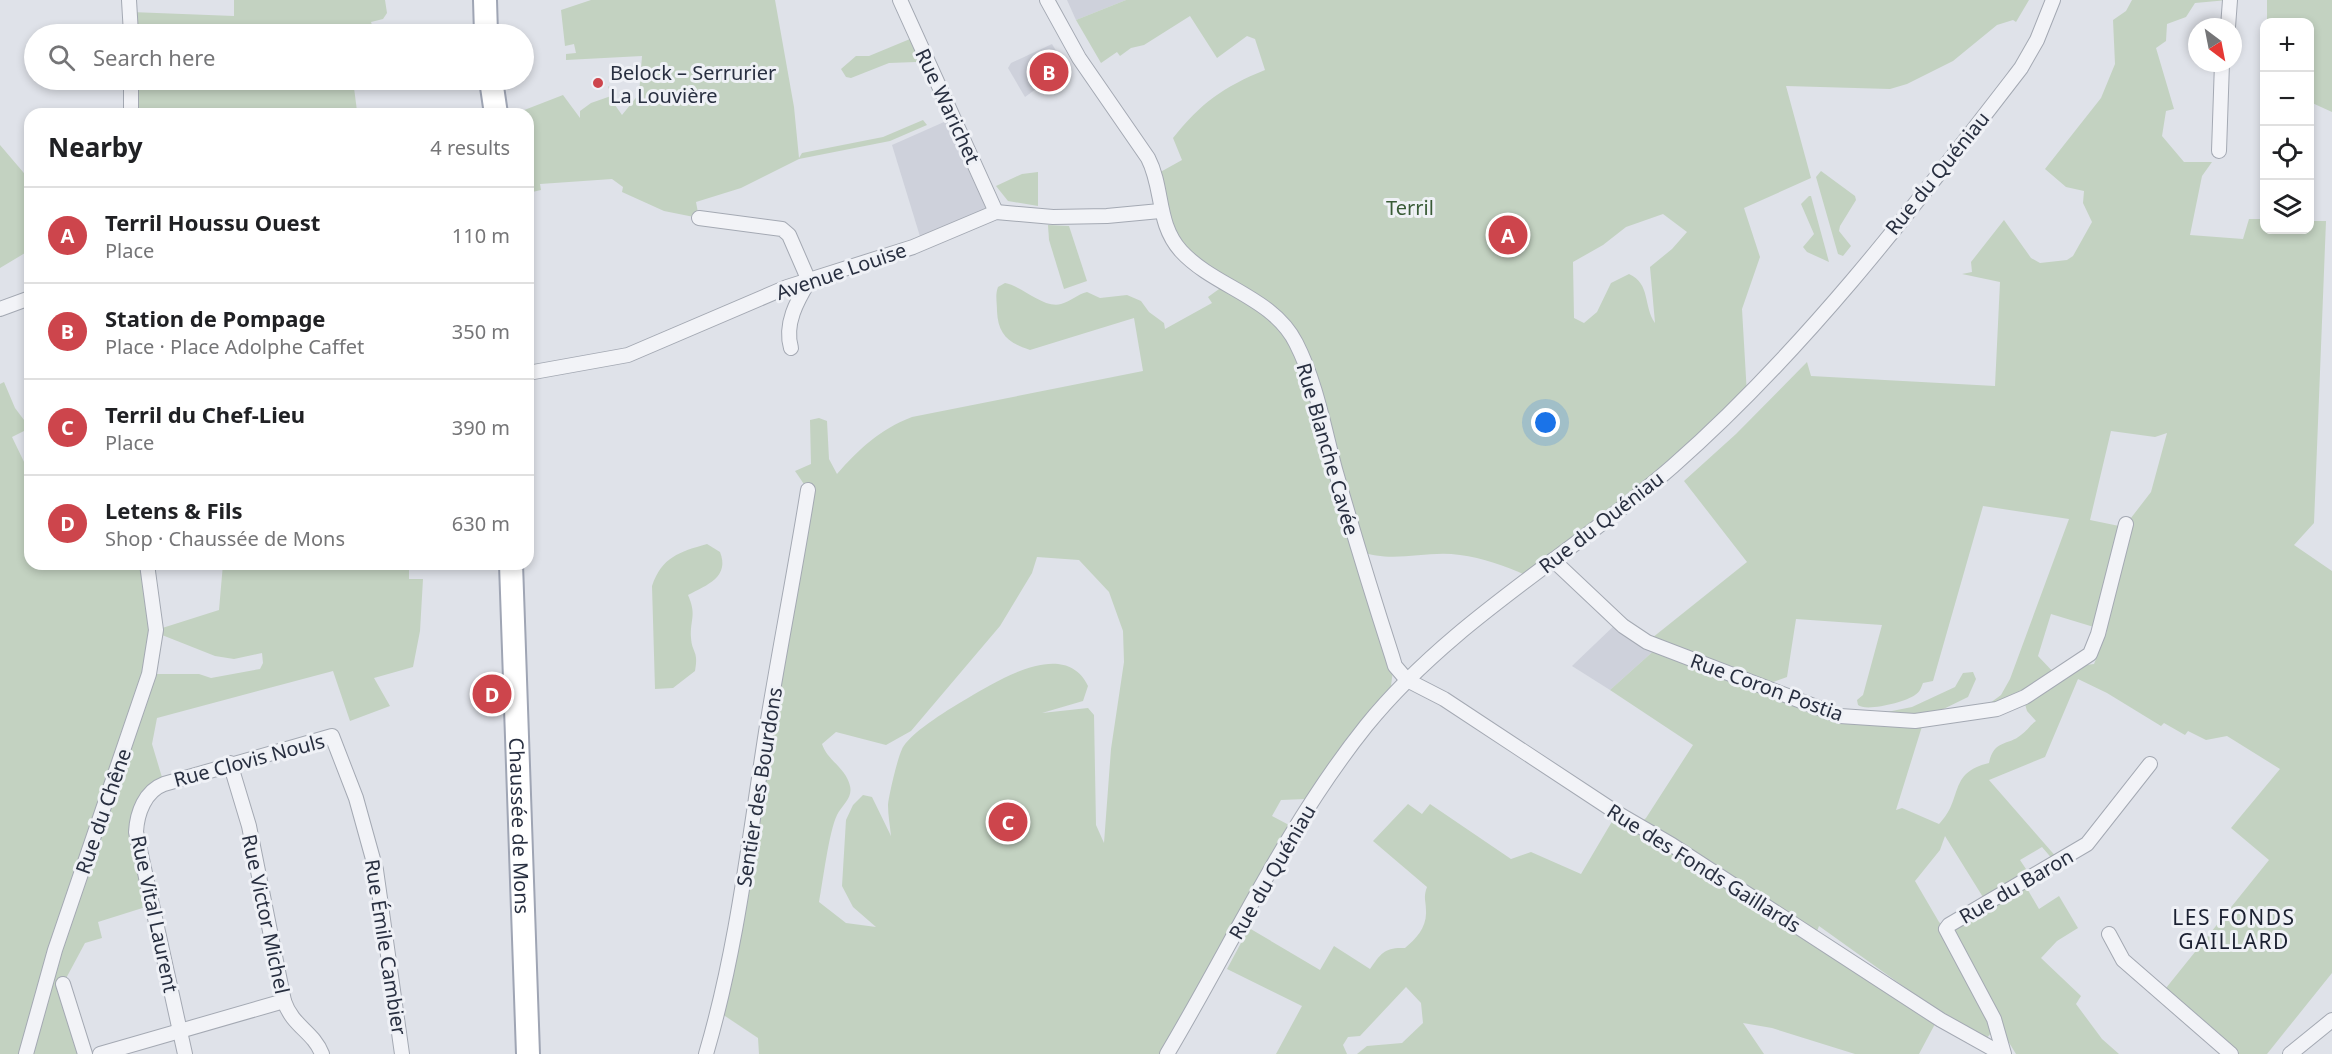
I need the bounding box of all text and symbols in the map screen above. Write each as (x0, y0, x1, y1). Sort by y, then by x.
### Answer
north arrow (2188, 18, 2242, 72)
map controls (2260, 18, 2314, 234)
button: + (2260, 18, 2314, 72)
search box (24, 24, 534, 90)
icon: search (45, 41, 78, 74)
text: Search here (93, 42, 215, 72)
street label: Rue Warichet (909, 44, 987, 168)
pin: B (1030, 50, 1068, 94)
place label: Belock – Serrurier La Louvière (610, 59, 776, 109)
button: − (2260, 72, 2314, 126)
marker: Belock – Serrurier La Louvière (591, 76, 605, 90)
street label: Rue du Quéniau (1879, 106, 1995, 240)
button: locate (2260, 126, 2314, 180)
text: Nearby (48, 129, 143, 165)
text: 4 results (430, 134, 510, 161)
button: layers (2260, 180, 2314, 234)
park label: Terril (1386, 194, 1434, 221)
text: Terril Houssu Ouest (105, 207, 320, 237)
pin: A (1488, 212, 1528, 258)
text: A (61, 222, 74, 249)
text: 110 m (452, 222, 510, 249)
street label: Avenue Louise (772, 236, 910, 306)
text: Place (105, 237, 154, 264)
text: Station de Pompage (105, 303, 326, 333)
text: B (61, 318, 74, 345)
text: 350 m (452, 318, 510, 345)
text: Place · Place Adolphe Caffet (105, 333, 364, 360)
street label: Rue Blanche Cavée (1290, 360, 1366, 538)
text: Terril du Chef-Lieu (105, 399, 305, 429)
your location (1531, 408, 1560, 437)
text: C (61, 414, 74, 441)
text: 390 m (452, 414, 510, 441)
text: Place (105, 429, 154, 456)
street label: Rue du Quéniau (1533, 465, 1669, 579)
text: Letens & Fils (105, 495, 243, 525)
text: D (60, 510, 75, 537)
text: 630 m (452, 510, 510, 537)
text: Shop · Chaussée de Mons (105, 525, 345, 552)
street label: Rue Coron Postia (1687, 647, 1847, 727)
pin: D (472, 672, 512, 716)
street label: Sentier des Bourdons (730, 685, 788, 889)
street label: Rue Clovis Nouls (171, 727, 327, 793)
street label: Chaussée de Mons (504, 737, 537, 915)
street label: Rue du Chêne (69, 745, 137, 877)
street label: Rue des Fonds Gaillards (1602, 797, 1806, 939)
pin: C (988, 800, 1028, 844)
street label: Rue du Quéniau (1222, 800, 1322, 944)
street label: Rue Victor Michel (236, 832, 296, 996)
street label: Rue Vital Laurent (125, 833, 185, 995)
street label: Rue du Baron (1954, 842, 2078, 930)
street label: Rue Émile Cambier (359, 857, 413, 1037)
district label: LES FONDS GAILLARD (2172, 903, 2296, 955)

